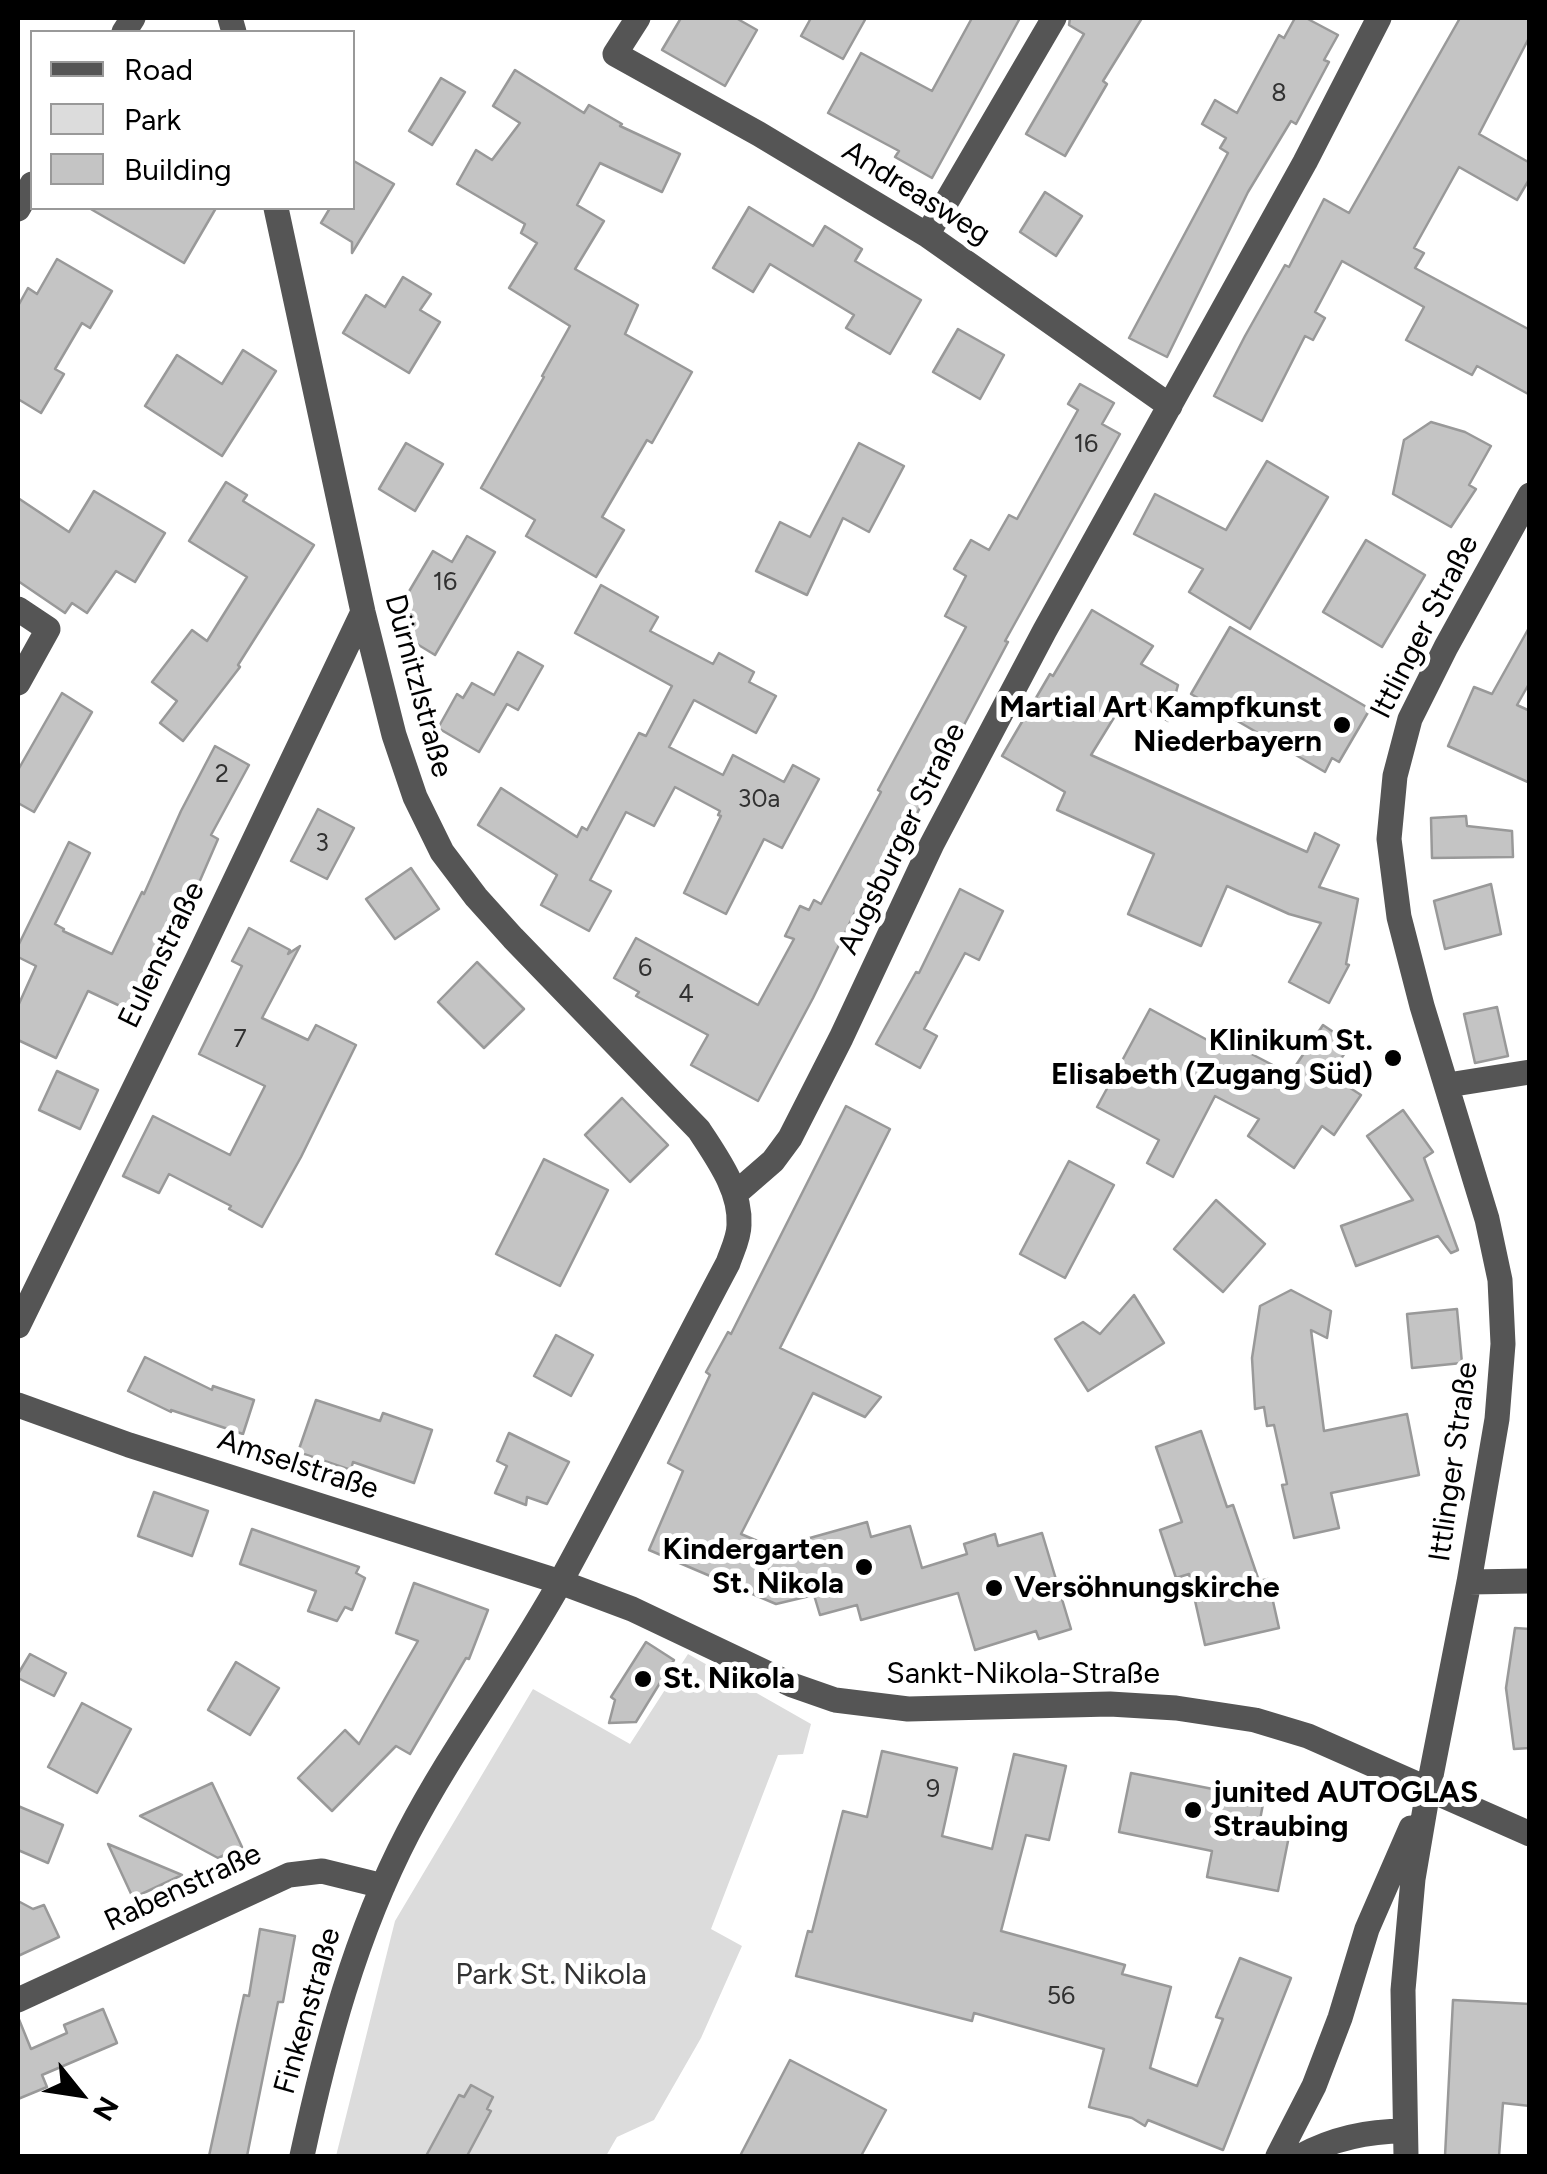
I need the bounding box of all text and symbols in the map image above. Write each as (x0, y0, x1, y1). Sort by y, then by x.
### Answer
legend (30, 30, 355, 210)
text: Road (124, 51, 193, 88)
house number: 8 (1271, 79, 1287, 109)
text: Park (124, 101, 181, 138)
street label: Andreasweg (835, 133, 997, 253)
text: Building (124, 151, 232, 188)
house number: 16 (1074, 430, 1098, 460)
street label: Ittlinger Straße (1363, 529, 1487, 725)
house number: 16 (433, 568, 457, 598)
street label: Dürnitzlstraße (376, 591, 460, 781)
place label: Martial Art Kampfkunst Niederbayern (999, 690, 1322, 760)
marker: Martial Art Kampfkunst Niederbayern (1331, 714, 1353, 736)
street label: Augsburger Straße (830, 717, 974, 961)
house number: 2 (215, 760, 229, 790)
house number: 30a (738, 785, 780, 815)
house number: 3 (315, 829, 329, 859)
street label: Eulenstraße (111, 876, 213, 1034)
house number: 6 (638, 954, 652, 984)
house number: 4 (678, 980, 694, 1010)
place label: Klinikum St. Elisabeth (Zugang Süd) (1051, 1023, 1373, 1094)
house number: 7 (233, 1025, 247, 1055)
marker: Klinikum St. Elisabeth (Zugang Süd) (1382, 1047, 1404, 1069)
street label: Ittlinger Straße (1422, 1360, 1486, 1564)
street label: Amselstraße (213, 1422, 383, 1508)
place label: Kindergarten St. Nikola (662, 1532, 844, 1602)
marker: Kindergarten St. Nikola (853, 1556, 875, 1578)
place label: Versöhnungskirche (1014, 1570, 1280, 1606)
marker: Versöhnungskirche (983, 1577, 1005, 1599)
street label: Sankt-Nikola-Straße (886, 1656, 1160, 1692)
place label: St. Nikola (663, 1661, 795, 1697)
marker: St. Nikola (632, 1668, 654, 1690)
house number: 9 (926, 1775, 940, 1805)
place label: junited AUTOGLAS Straubing (1213, 1775, 1478, 1846)
marker: junited AUTOGLAS Straubing (1182, 1799, 1204, 1821)
street label: Rabenstraße (99, 1836, 267, 1940)
street label: Finkenstraße (267, 1924, 349, 2098)
park label: Park St. Nikola (455, 1957, 647, 1993)
house number: 56 (1047, 1982, 1075, 2012)
north arrow (30, 2044, 130, 2144)
text: N (86, 2091, 126, 2127)

